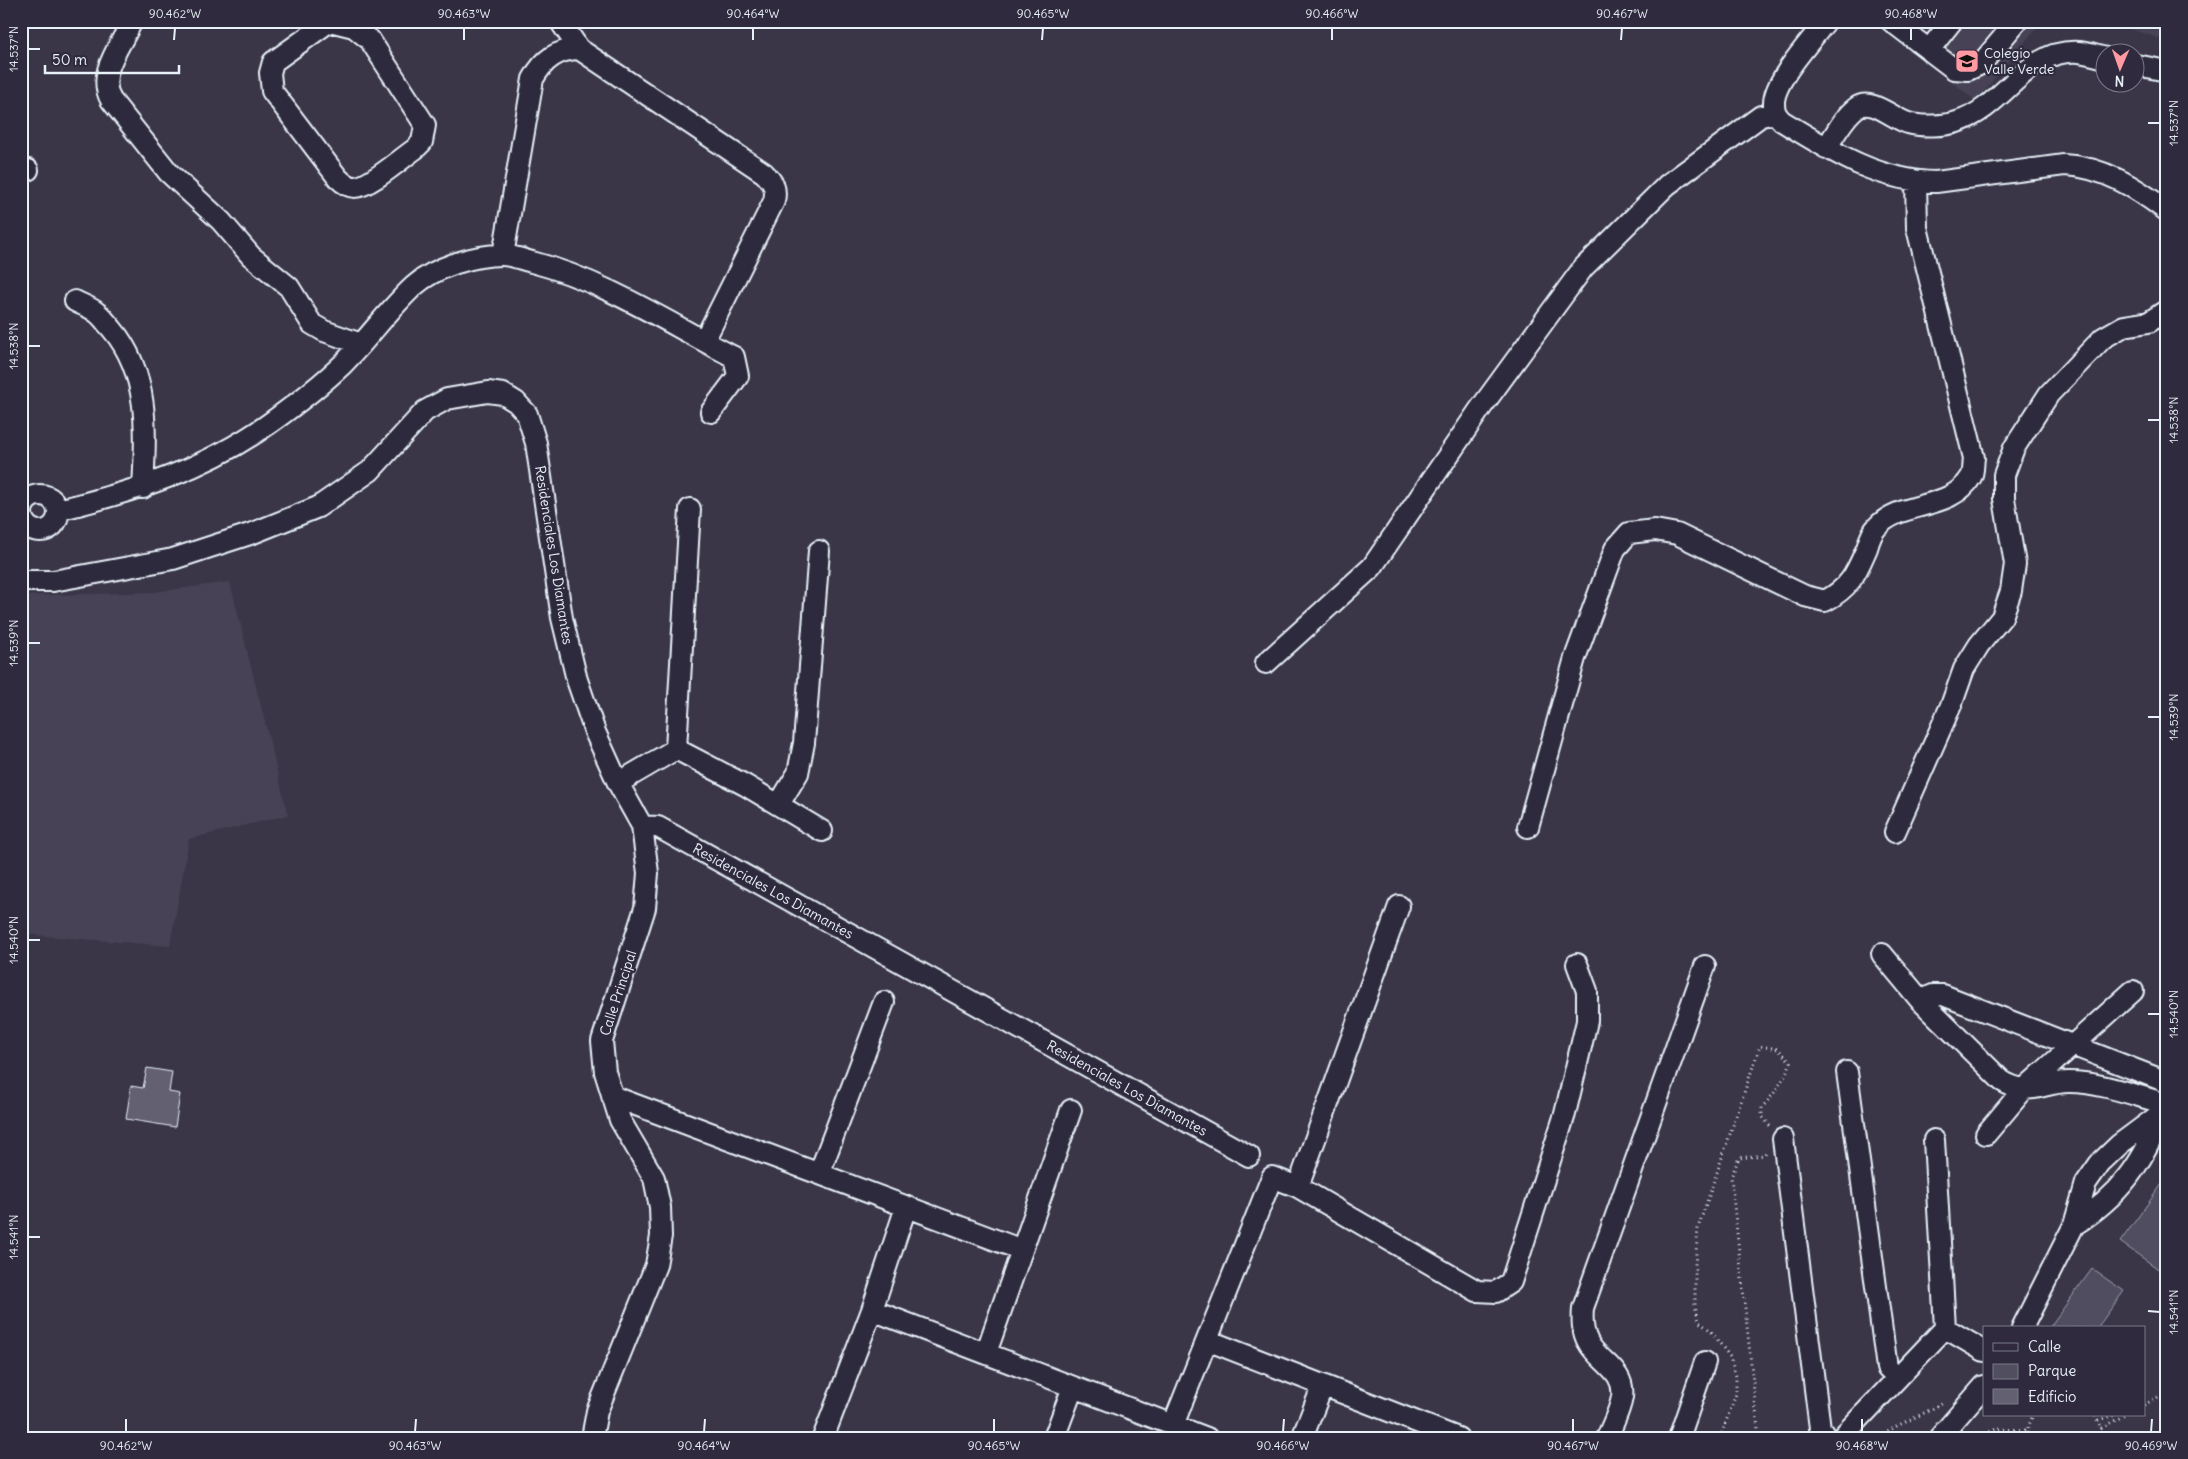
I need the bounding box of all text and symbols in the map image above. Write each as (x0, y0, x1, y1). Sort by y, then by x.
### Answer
text: 90.462°W (149, 6, 201, 21)
text: 90.463°W (438, 6, 490, 21)
text: 90.464°W (727, 6, 779, 21)
text: 90.465°W (1017, 6, 1069, 21)
text: 90.466°W (1306, 6, 1358, 21)
text: 90.467°W (1596, 6, 1648, 21)
text: 90.468°W (1885, 6, 1937, 21)
text: 14.537°N (6, 26, 21, 72)
scale bar (45, 42, 179, 74)
north arrow (2096, 42, 2146, 92)
place label: Colegio Valle Verde (1984, 44, 2054, 78)
school or university icon: Colegio Valle Verde (1954, 48, 1980, 74)
text: 50 m (52, 50, 87, 69)
text: N (2114, 72, 2125, 90)
text: 14.537°N (2166, 100, 2181, 146)
text: 14.538°N (6, 322, 21, 370)
text: 14.538°N (2166, 396, 2181, 444)
street label: Residenciales Los Diamantes (531, 464, 577, 646)
text: 14.539°N (6, 619, 21, 667)
text: 14.539°N (2166, 693, 2181, 741)
street label: Residenciales Los Diamantes (690, 839, 856, 943)
text: 14.540°N (6, 916, 21, 964)
street label: Calle Principal (596, 948, 640, 1038)
text: 14.540°N (2166, 990, 2181, 1038)
street label: Residenciales Los Diamantes (1044, 1036, 1210, 1140)
text: 14.541°N (6, 1215, 21, 1259)
text: 14.541°N (2166, 1290, 2181, 1334)
legend (1983, 1326, 2146, 1416)
text: Calle (2028, 1337, 2061, 1356)
text: Parque (2028, 1361, 2076, 1380)
text: Edificio (2028, 1387, 2076, 1406)
text: 90.462°W (100, 1438, 152, 1453)
text: 90.463°W (389, 1438, 441, 1453)
text: 90.464°W (678, 1438, 730, 1453)
text: 90.465°W (968, 1438, 1020, 1453)
text: 90.466°W (1257, 1438, 1309, 1453)
text: 90.467°W (1547, 1438, 1599, 1453)
text: 90.468°W (1836, 1438, 1888, 1453)
text: 90.469°W (2125, 1438, 2177, 1453)

